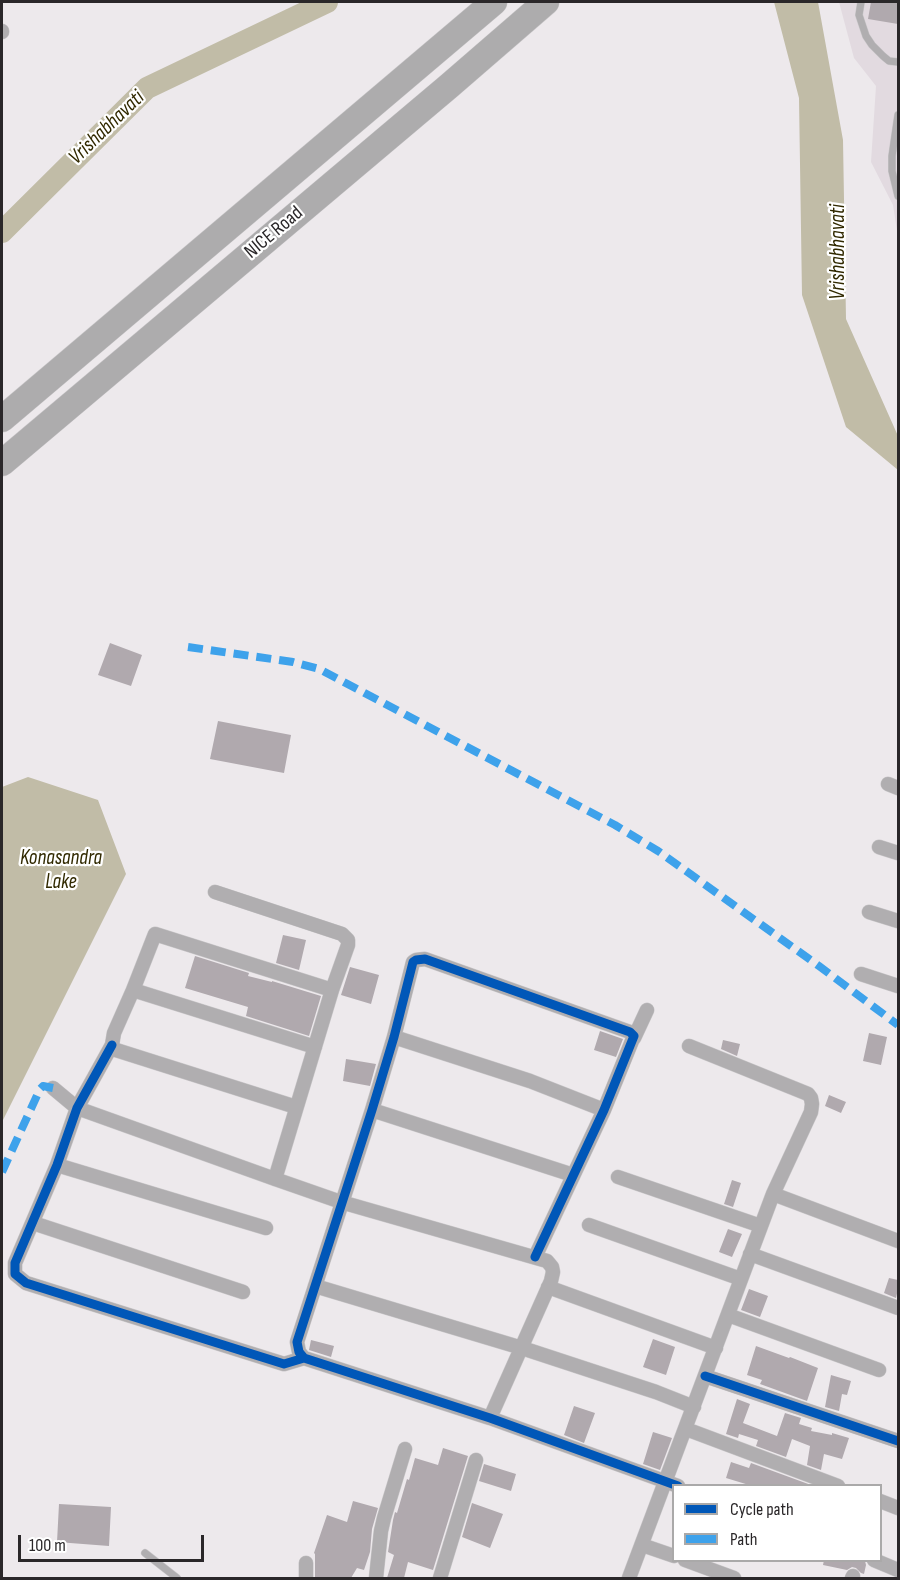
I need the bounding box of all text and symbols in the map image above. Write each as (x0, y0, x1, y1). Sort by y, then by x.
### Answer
water label: Vrishabhavati (64, 86, 150, 170)
street label: NICE Road (240, 202, 308, 264)
water label: Vrishabhavati (826, 204, 852, 300)
water label: Konasandra Lake (20, 846, 102, 896)
legend (672, 1484, 882, 1562)
text: Cycle path (730, 1499, 794, 1520)
scale bar (21, 1523, 207, 1561)
text: Path (730, 1529, 758, 1550)
text: 100 m (29, 1535, 66, 1556)

